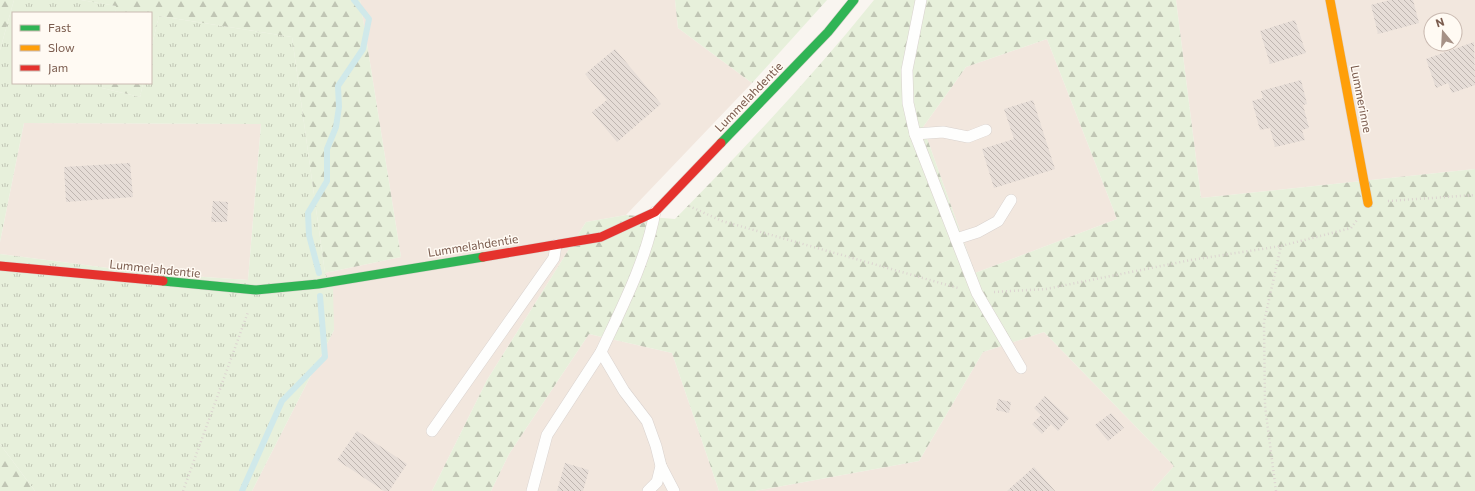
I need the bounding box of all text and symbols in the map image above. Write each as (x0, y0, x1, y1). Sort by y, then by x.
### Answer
legend (12, 12, 152, 84)
north arrow (1423, 12, 1463, 52)
text: N (1434, 15, 1446, 29)
text: Fast (48, 20, 71, 34)
text: Slow (48, 40, 75, 54)
street label: Lummelahdentie (711, 59, 785, 134)
text: Jam (48, 60, 68, 75)
street label: Lummerinne (1349, 64, 1375, 134)
street label: Lummelahdentie (427, 231, 519, 259)
street label: Lummelahdentie (109, 256, 201, 280)

